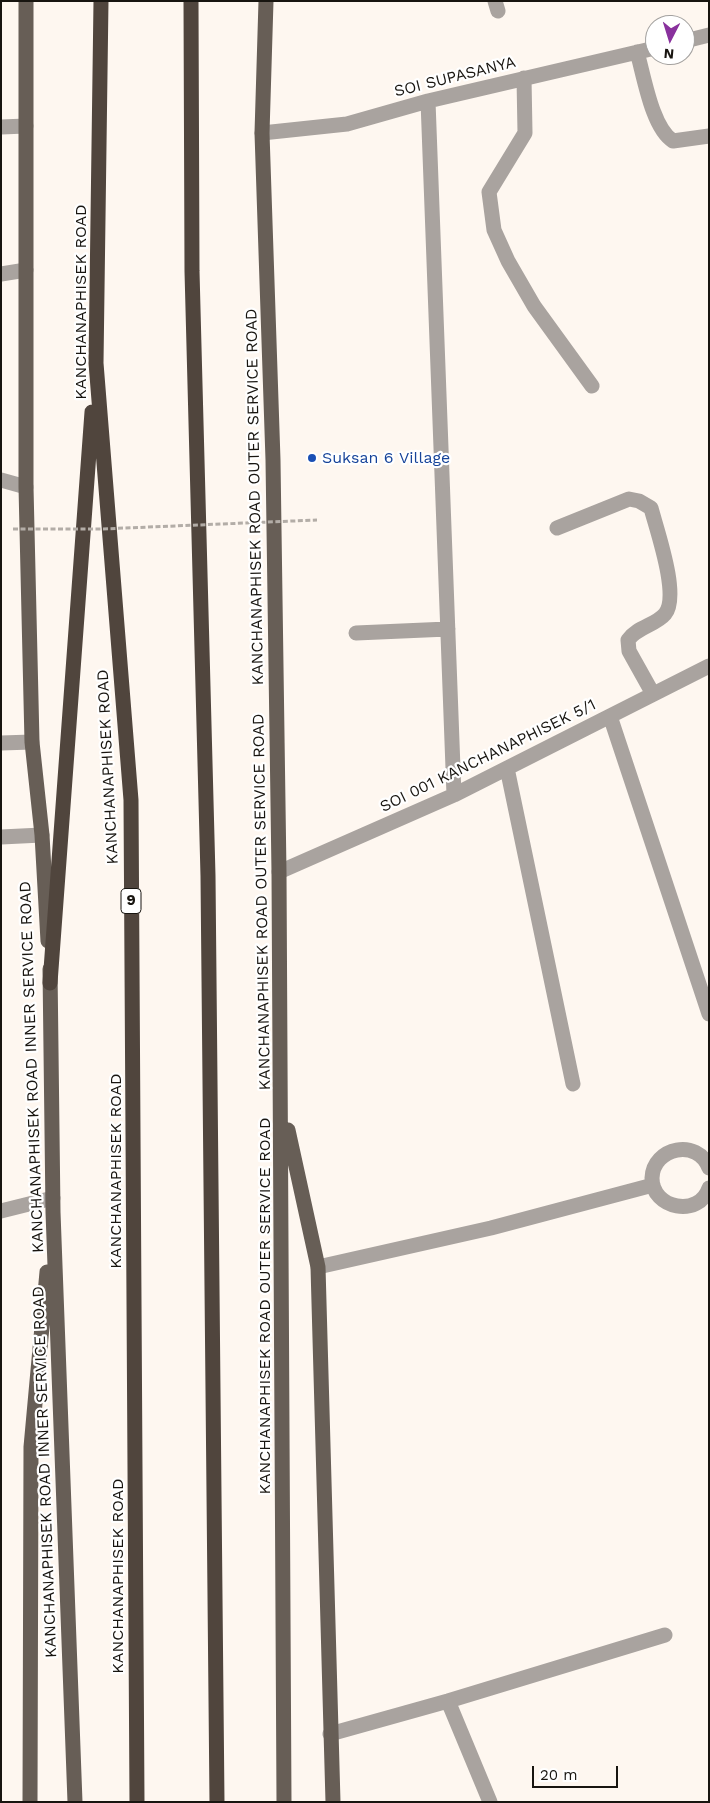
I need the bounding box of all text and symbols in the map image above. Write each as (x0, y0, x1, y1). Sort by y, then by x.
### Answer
north arrow (645, 15, 695, 65)
text: N (663, 46, 675, 62)
street label: SOI SUPASANYA (392, 53, 518, 101)
street label: KANCHANAPHISEK ROAD (71, 204, 91, 400)
street label: KANCHANAPHISEK ROAD OUTER SERVICE ROAD (242, 308, 268, 686)
place label: Suksan 6 Village (322, 448, 450, 468)
marker: Suksan 6 Village (306, 452, 318, 464)
street label: KANCHANAPHISEK ROAD (93, 669, 123, 865)
street label: SOI 001 KANCHANAPHISEK 5/1 (377, 695, 599, 817)
street label: KANCHANAPHISEK ROAD OUTER SERVICE ROAD (249, 713, 275, 1091)
street label: KANCHANAPHISEK ROAD INNER SERVICE ROAD (16, 881, 48, 1253)
road number: 9 (121, 888, 141, 914)
street label: KANCHANAPHISEK ROAD (106, 1073, 126, 1269)
street label: KANCHANAPHISEK ROAD OUTER SERVICE ROAD (255, 1118, 275, 1494)
street label: KANCHANAPHISEK ROAD INNER SERVICE ROAD (29, 1286, 61, 1658)
street label: KANCHANAPHISEK ROAD (108, 1478, 128, 1674)
scale bar (535, 1756, 621, 1788)
text: 20 m (540, 1766, 578, 1784)

